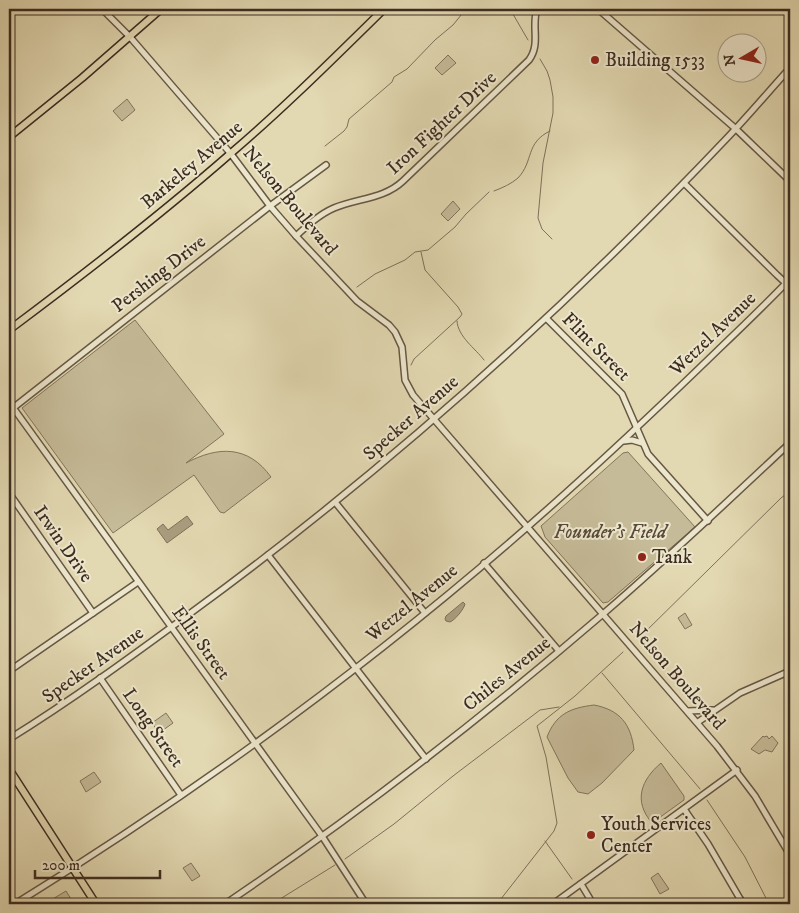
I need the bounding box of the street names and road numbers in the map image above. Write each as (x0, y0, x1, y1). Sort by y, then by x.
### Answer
street label: Iron Fighter Drive (383, 66, 502, 180)
street label: Barkeley Avenue (137, 116, 248, 214)
street label: Nelson Boulevard (238, 142, 343, 261)
street label: Pershing Drive (108, 230, 210, 318)
street label: Wetzel Avenue (664, 287, 761, 382)
street label: Flint Street (557, 308, 635, 386)
street label: Specker Avenue (359, 370, 463, 466)
street label: Irwin Drive (28, 501, 98, 587)
street label: Wetzel Avenue (361, 559, 463, 648)
street label: Ellis Street (167, 602, 235, 684)
street label: Nelson Boulevard (624, 617, 730, 735)
street label: Specker Avenue (38, 621, 148, 708)
street label: Chiles Avenue (458, 632, 556, 716)
street label: Long Street (117, 684, 189, 772)

